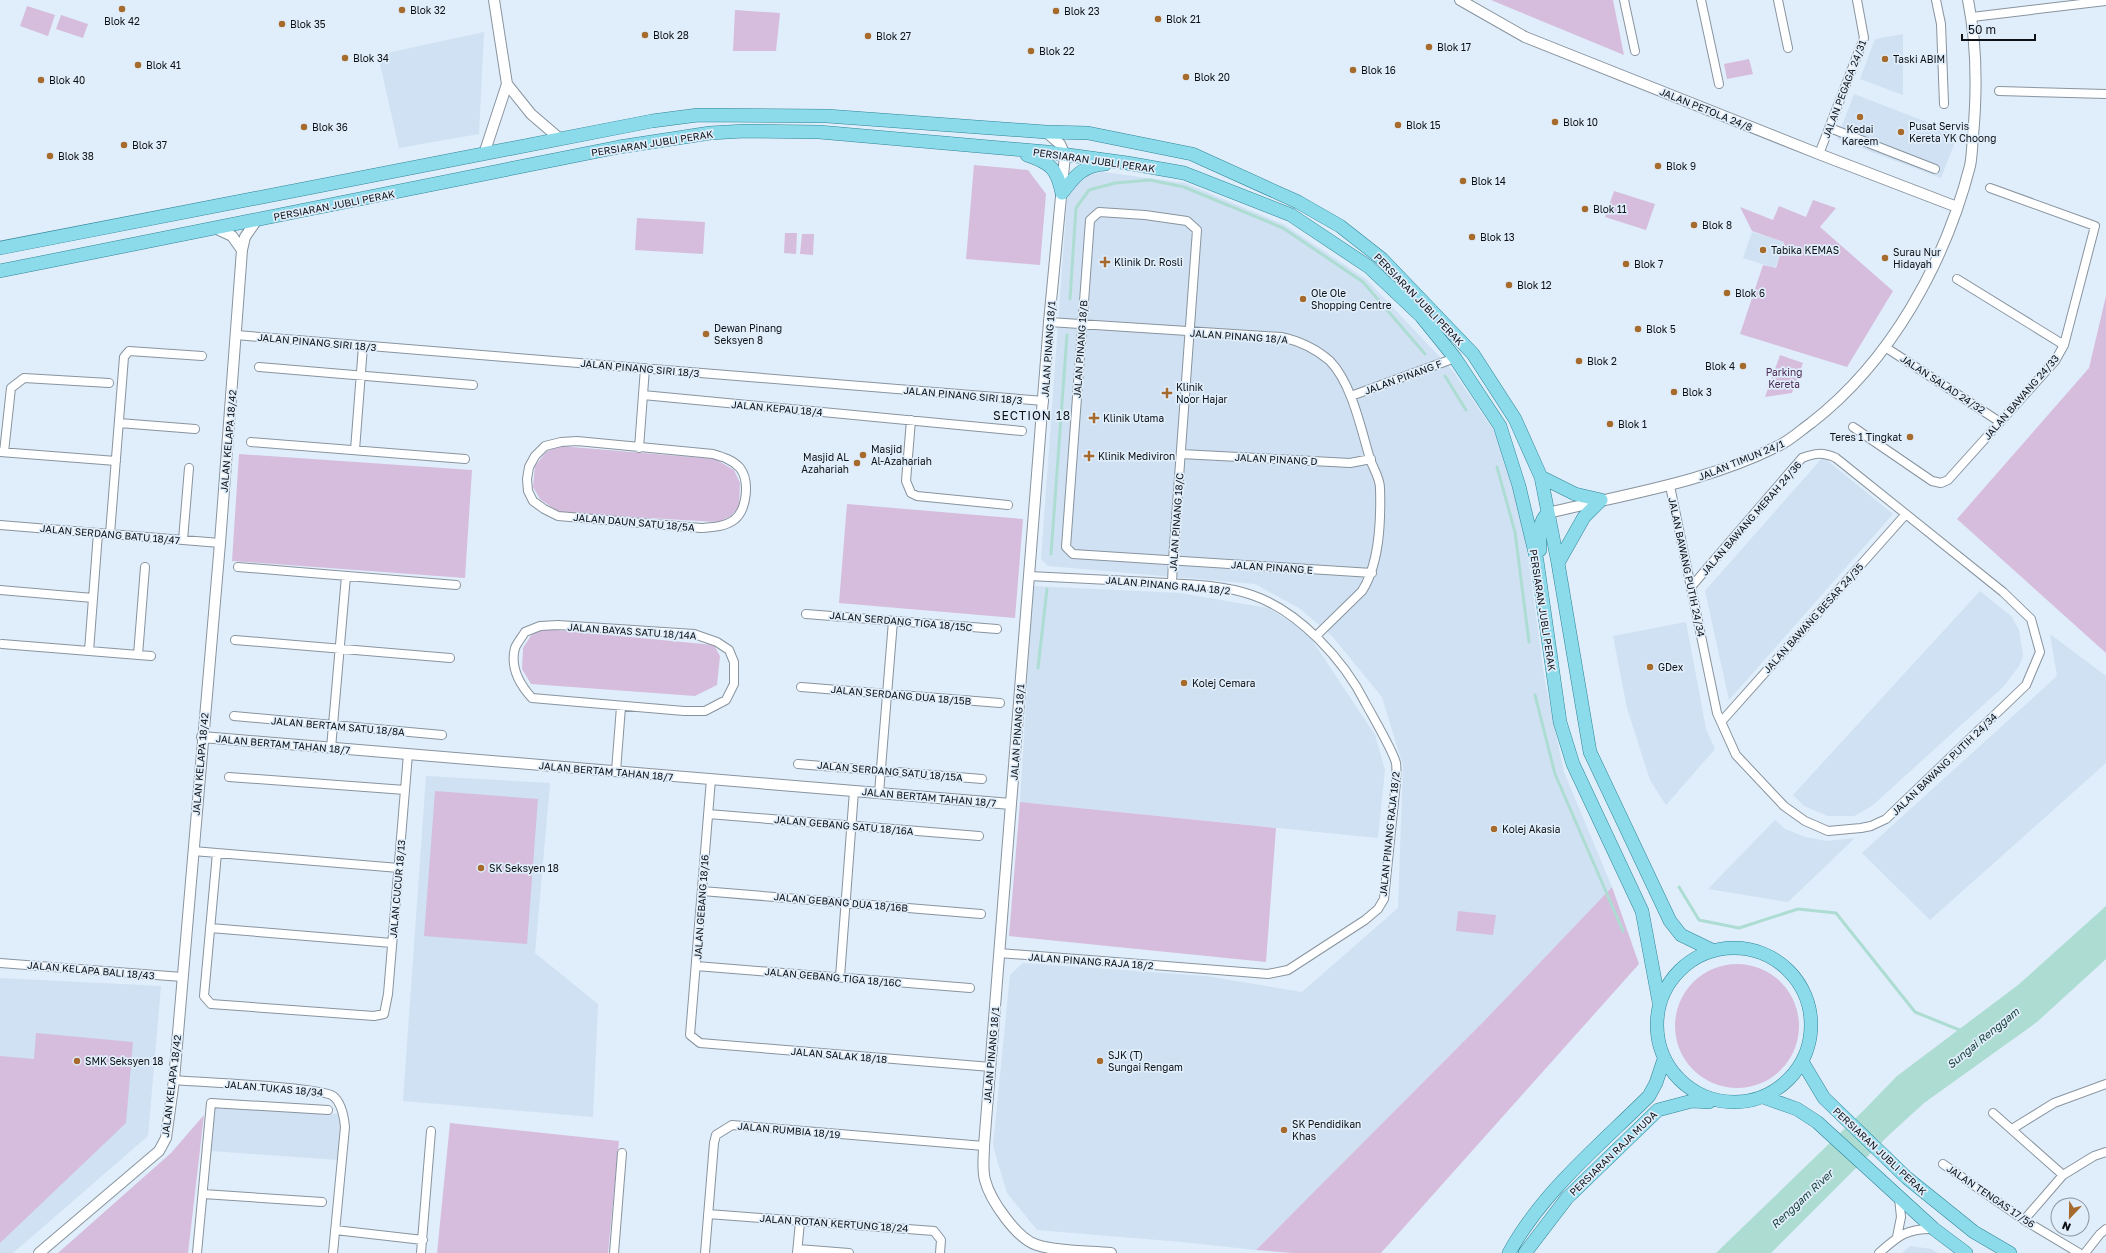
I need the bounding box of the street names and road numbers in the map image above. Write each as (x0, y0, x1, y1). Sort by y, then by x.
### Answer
street label: JALAN PEGAGA 24/31 (1820, 38, 1868, 140)
street label: JALAN PETOLA 24/8 (1658, 85, 1754, 133)
street label: PERSIARAN JUBLI PERAK (590, 127, 714, 159)
street label: PERSIARAN JUBLI PERAK (1032, 145, 1156, 175)
street label: PERSIARAN JUBLI PERAK (272, 187, 396, 223)
street label: PERSIARAN JUBLI PERAK (1372, 251, 1466, 348)
street label: JALAN PINANG 18/B (1071, 299, 1089, 398)
street label: JALAN PINANG 18/1 (1039, 300, 1057, 398)
street label: JALAN PINANG 18/A (1190, 327, 1289, 345)
street label: JALAN PINANG SIRI 18/3 (257, 331, 377, 353)
street label: JALAN SALAD 24/32 (1899, 352, 1988, 416)
street label: JALAN BAWANG 24/33 (1981, 352, 2061, 442)
street label: JALAN PINANG SIRI 18/3 (580, 357, 700, 379)
street label: JALAN PINANG F (1362, 357, 1444, 397)
street label: JALAN PINANG SIRI 18/3 (903, 384, 1023, 406)
street label: JALAN KELAPA 18/42 (218, 389, 238, 493)
street label: JALAN KEPAU 18/4 (731, 398, 823, 418)
street label: JALAN TIMUN 24/1 (1696, 437, 1786, 483)
street label: JALAN PINANG D (1234, 451, 1318, 467)
street label: JALAN BAWANG MERAH 24/36 (1698, 459, 1804, 577)
street label: JALAN PINANG 18/C (1167, 472, 1185, 572)
street label: JALAN BAWANG PUTIH 24/34 (1666, 496, 1708, 638)
street label: JALAN DAUN SATU 18/5A (573, 511, 695, 533)
street label: JALAN SERDANG BATU 18/47 (40, 522, 180, 546)
street label: PERSIARAN JUBLI PERAK (1527, 548, 1559, 672)
street label: JALAN PINANG E (1231, 558, 1313, 576)
street label: JALAN BAWANG BESAR 24/35 (1760, 560, 1866, 675)
street label: JALAN PINANG RAJA 18/2 (1105, 574, 1231, 596)
street label: JALAN SERDANG TIGA 18/15C (829, 609, 973, 633)
street label: JALAN BAYAS SATU 18/14A (567, 620, 697, 642)
street label: JALAN SERDANG DUA 18/15B (830, 683, 972, 707)
street label: JALAN PINANG 18/1 (1008, 683, 1026, 781)
street label: JALAN BAWANG PUTIH 24/34 (1889, 710, 1999, 818)
street label: JALAN KELAPA 18/42 (190, 712, 210, 816)
street label: JALAN BERTAM SATU 18/8A (271, 714, 406, 738)
street label: JALAN BERTAM TAHAN 18/7 (215, 732, 351, 756)
street label: JALAN BERTAM TAHAN 18/7 (538, 759, 674, 783)
street label: JALAN SERDANG SATU 18/15A (817, 759, 964, 783)
street label: JALAN PINANG RAJA 18/2 (1376, 771, 1402, 897)
street label: JALAN BERTAM TAHAN 18/7 (861, 785, 997, 809)
street label: JALAN GEBANG SATU 18/16A (774, 813, 914, 837)
street label: JALAN CUCUR 18/13 (387, 839, 407, 939)
street label: JALAN GEBANG 18/16 (691, 854, 711, 960)
street label: JALAN GEBANG DUA 18/16B (773, 890, 909, 914)
street label: JALAN PINANG RAJA 18/2 (1028, 951, 1154, 971)
street label: JALAN KELAPA BALI 18/43 (27, 958, 155, 982)
street label: JALAN GEBANG TIGA 18/16C (764, 965, 902, 989)
street label: JALAN PINANG 18/1 (981, 1006, 1001, 1104)
street label: JALAN KELAPA 18/42 (159, 1034, 183, 1138)
street label: JALAN SALAK 18/18 (790, 1045, 888, 1065)
street label: JALAN TUKAS 18/34 (224, 1078, 324, 1098)
street label: PERSIARAN JUBLI PERAK (1831, 1105, 1929, 1197)
street label: PERSIARAN RAJA MUDA (1567, 1108, 1659, 1198)
street label: JALAN RUMBIA 18/19 (737, 1120, 841, 1140)
street label: JALAN TENGAS 17/56 (1945, 1162, 2037, 1230)
street label: JALAN ROTAN KERTUNG 18/24 (759, 1212, 909, 1234)

